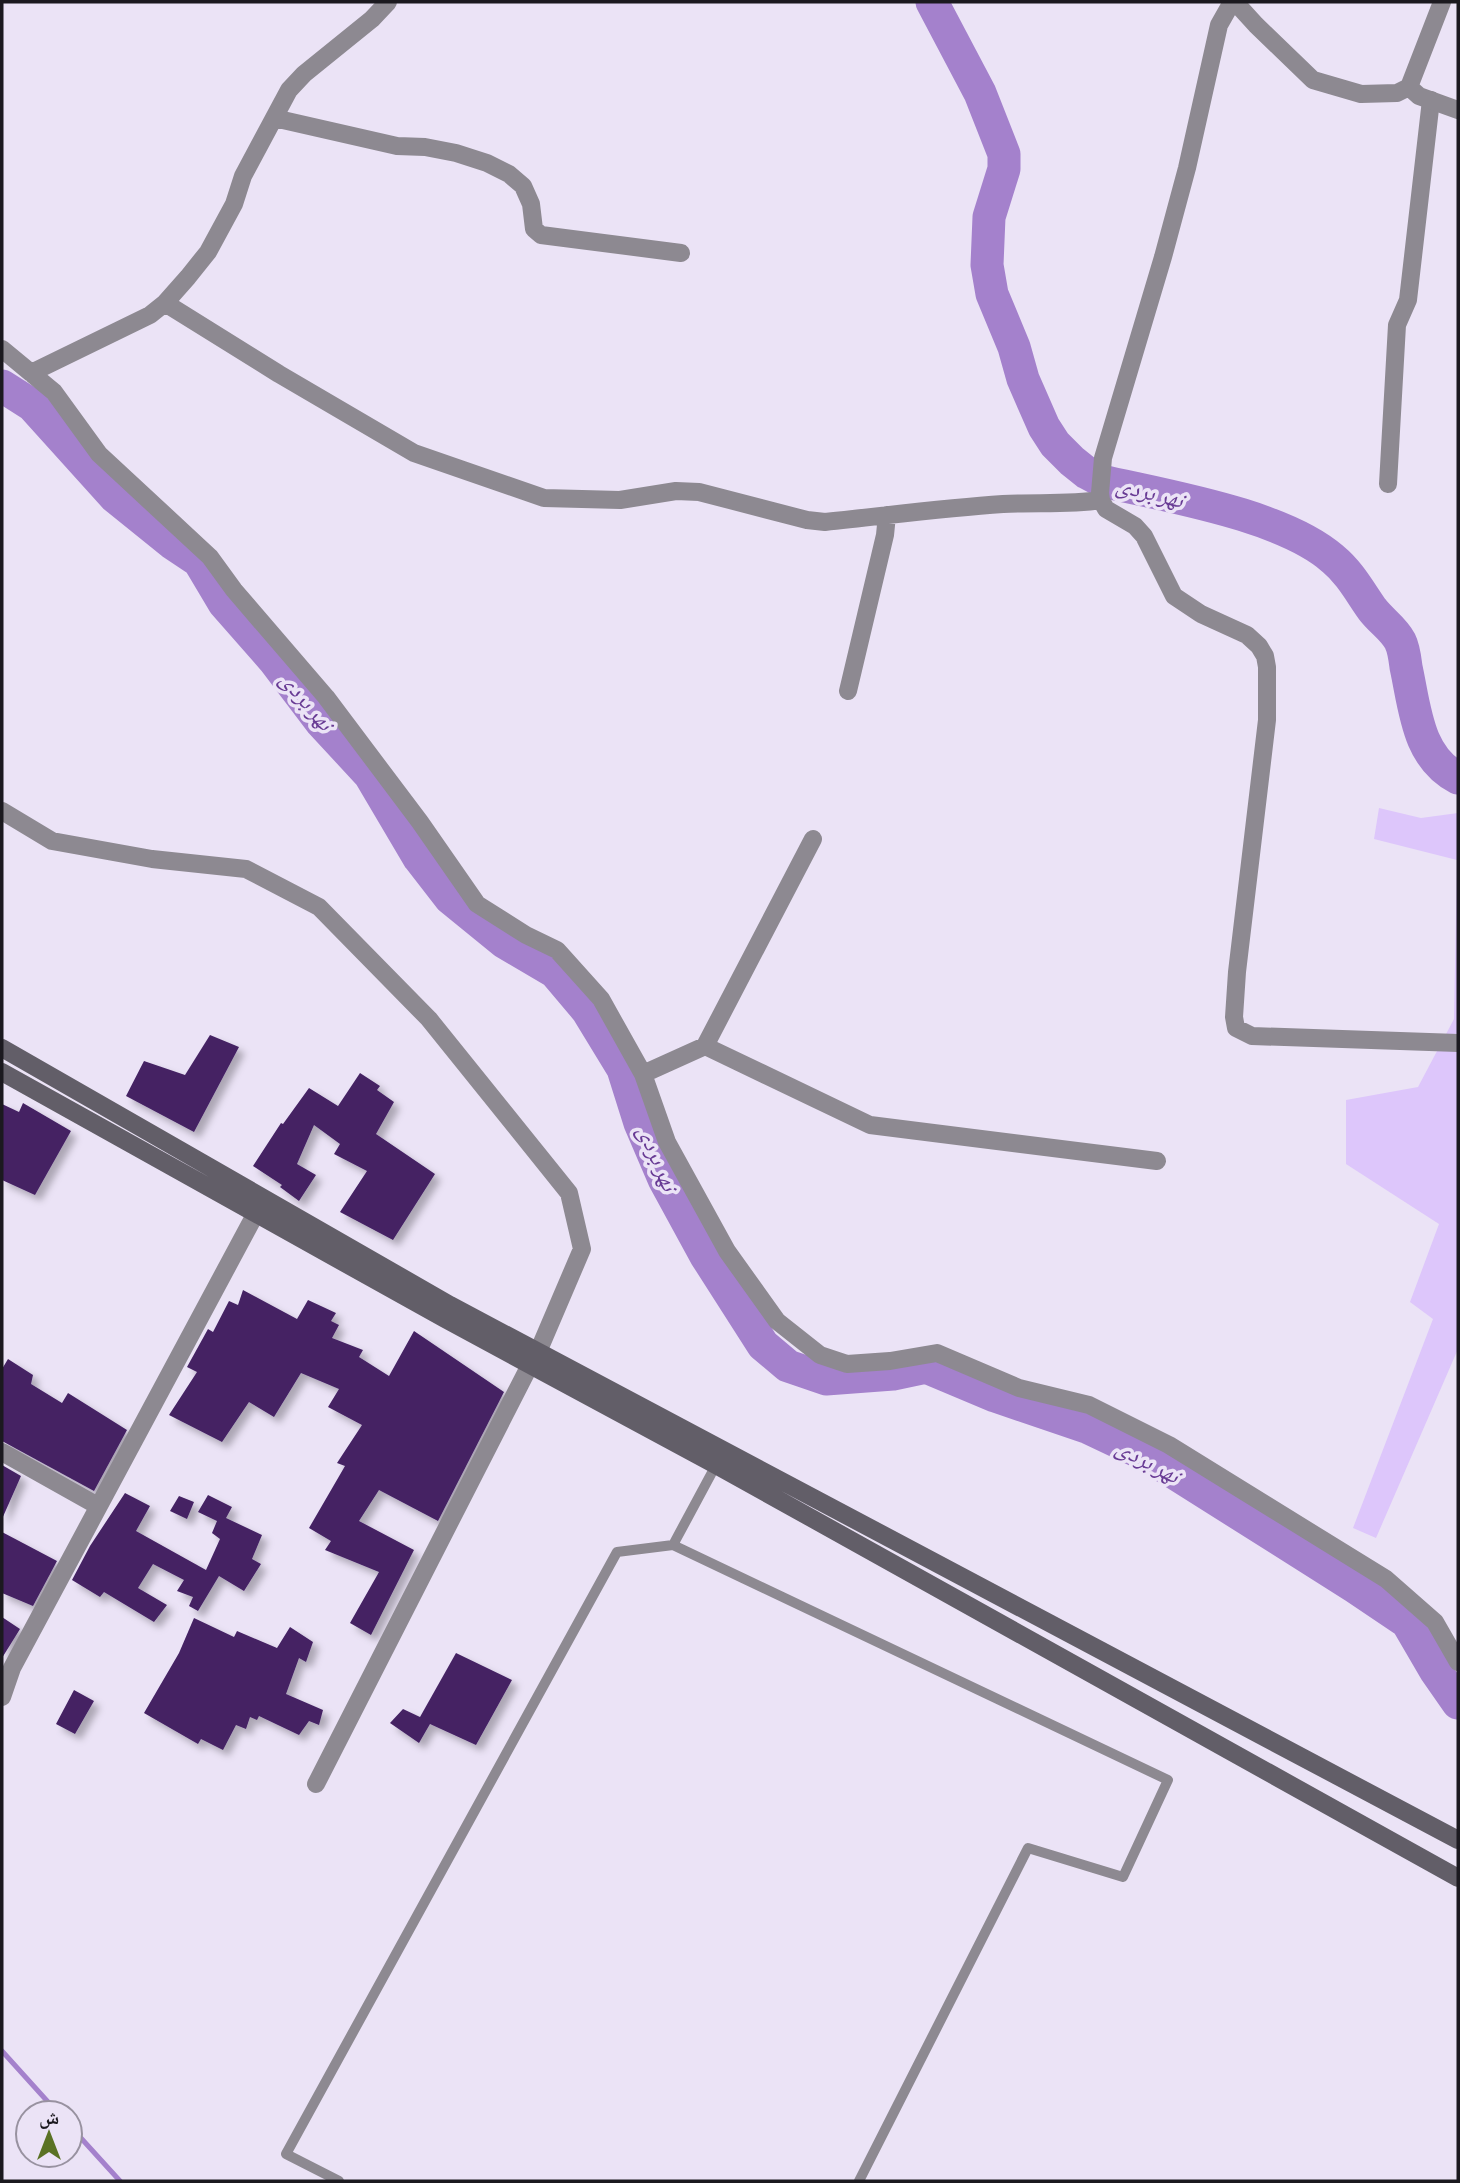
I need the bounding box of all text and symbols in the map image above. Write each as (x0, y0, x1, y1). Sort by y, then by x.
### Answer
water label: نهر بردى (1113, 471, 1189, 516)
water label: نهر بردى (274, 667, 341, 739)
water label: نهر بردى (631, 1122, 684, 1198)
water label: نهر بردى (1111, 1434, 1187, 1492)
north arrow (14, 2099, 84, 2169)
text: ش (39, 2107, 59, 2129)

